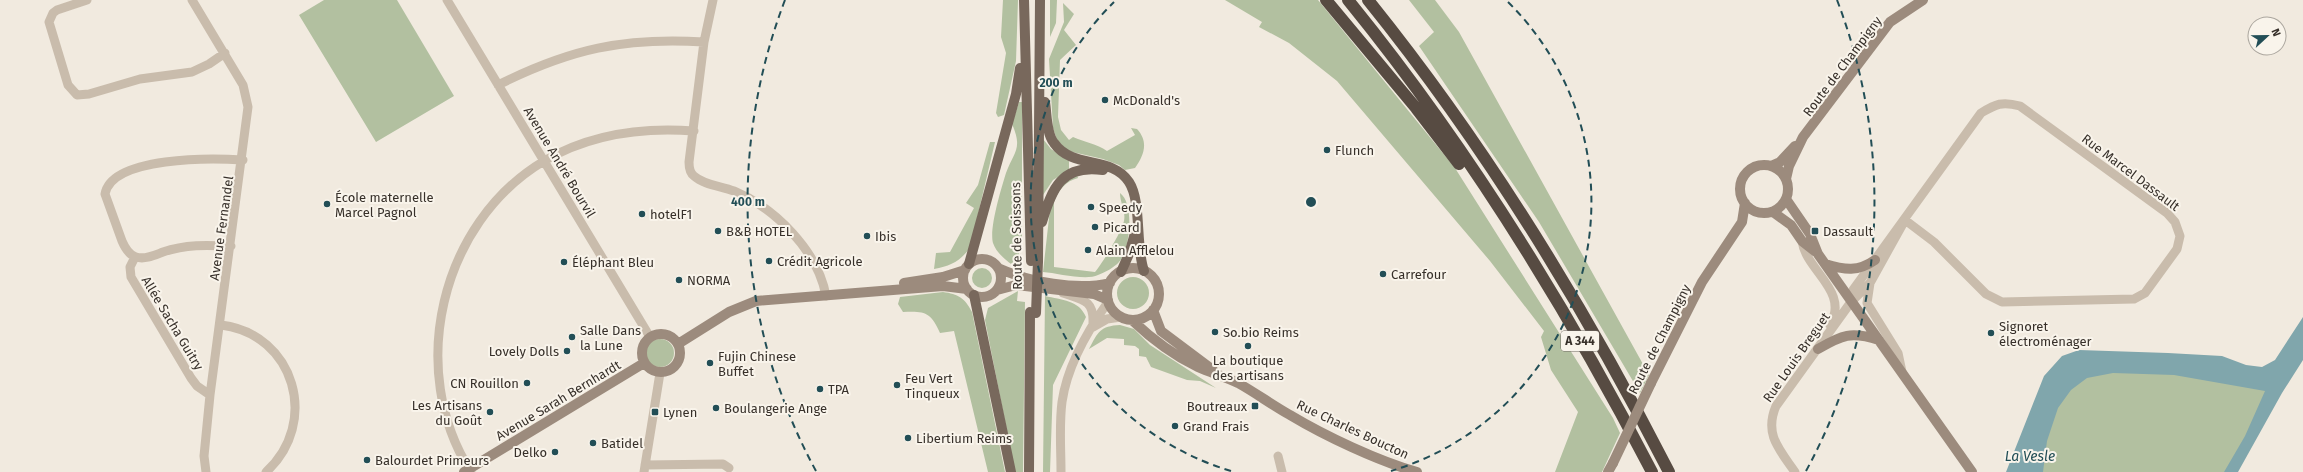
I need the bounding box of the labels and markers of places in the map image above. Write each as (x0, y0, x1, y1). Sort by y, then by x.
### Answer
place label: McDonald's (1113, 93, 1180, 108)
marker: McDonald's (1100, 95, 1110, 105)
place label: Flunch (1335, 143, 1374, 158)
marker: Flunch (1322, 145, 1332, 155)
place label: École maternelle Marcel Pagnol (335, 190, 434, 220)
centre of rings (1304, 195, 1318, 209)
marker: École maternelle Marcel Pagnol (322, 199, 332, 209)
place label: Speedy (1099, 200, 1143, 215)
marker: Speedy (1086, 202, 1096, 212)
place label: hotelF1 (650, 207, 692, 222)
marker: hotelF1 (637, 209, 647, 219)
place label: Picard (1103, 220, 1140, 235)
marker: Picard (1090, 222, 1100, 232)
place label: B&B HOTEL (726, 224, 793, 239)
place label: Dassault (1823, 224, 1874, 239)
marker: B&B HOTEL (713, 226, 723, 236)
marker: Dassault (1810, 226, 1820, 236)
place label: Ibis (875, 229, 896, 244)
marker: Ibis (862, 231, 872, 241)
place label: Alain Afflelou (1096, 243, 1174, 258)
marker: Alain Afflelou (1083, 245, 1093, 255)
place label: Crédit Agricole (777, 254, 863, 269)
place label: Éléphant Bleu (572, 255, 654, 270)
marker: Crédit Agricole (764, 256, 774, 266)
marker: Éléphant Bleu (559, 257, 569, 267)
place label: Carrefour (1391, 267, 1446, 282)
marker: Carrefour (1378, 269, 1388, 279)
place label: NORMA (687, 273, 731, 288)
marker: NORMA (674, 275, 684, 285)
place label: Signoret électroménager (1999, 319, 2091, 349)
place label: Salle Dans la Lune (580, 323, 641, 353)
place label: So.bio Reims (1223, 325, 1299, 340)
marker: So.bio Reims (1210, 327, 1220, 337)
marker: Signoret électroménager (1986, 328, 1996, 338)
marker: Salle Dans la Lune (567, 332, 577, 342)
marker: La boutique des artisans (1243, 341, 1253, 351)
place label: Lovely Dolls (489, 344, 559, 359)
marker: Lovely Dolls (562, 346, 572, 356)
place label: Fujin Chinese Buffet (718, 349, 796, 379)
place label: La boutique des artisans (1212, 353, 1284, 383)
marker: Fujin Chinese Buffet (705, 358, 715, 368)
place label: Feu Vert Tinqueux (905, 371, 960, 401)
place label: CN Rouillon (450, 376, 519, 391)
marker: CN Rouillon (522, 378, 532, 388)
marker: Feu Vert Tinqueux (892, 380, 902, 390)
place label: TPA (828, 382, 849, 397)
marker: TPA (815, 384, 825, 394)
place label: Les Artisans du Goût (412, 398, 482, 428)
place label: Boutreaux (1187, 399, 1248, 414)
place label: Boulangerie Ange (724, 401, 827, 416)
marker: Boutreaux (1250, 401, 1260, 411)
marker: Boulangerie Ange (711, 403, 721, 413)
place label: Lynen (663, 405, 697, 420)
marker: Les Artisans du Goût (485, 407, 495, 417)
marker: Lynen (650, 407, 660, 417)
place label: Grand Frais (1183, 419, 1249, 434)
marker: Grand Frais (1170, 421, 1180, 431)
place label: Libertium Reims (916, 431, 1012, 446)
marker: Libertium Reims (903, 433, 913, 443)
place label: Batidel (601, 436, 643, 451)
marker: Batidel (588, 438, 598, 448)
place label: Delko (514, 445, 547, 460)
marker: Delko (550, 447, 560, 457)
place label: Balourdet Primeurs (375, 453, 489, 468)
marker: Balourdet Primeurs (362, 455, 372, 465)

